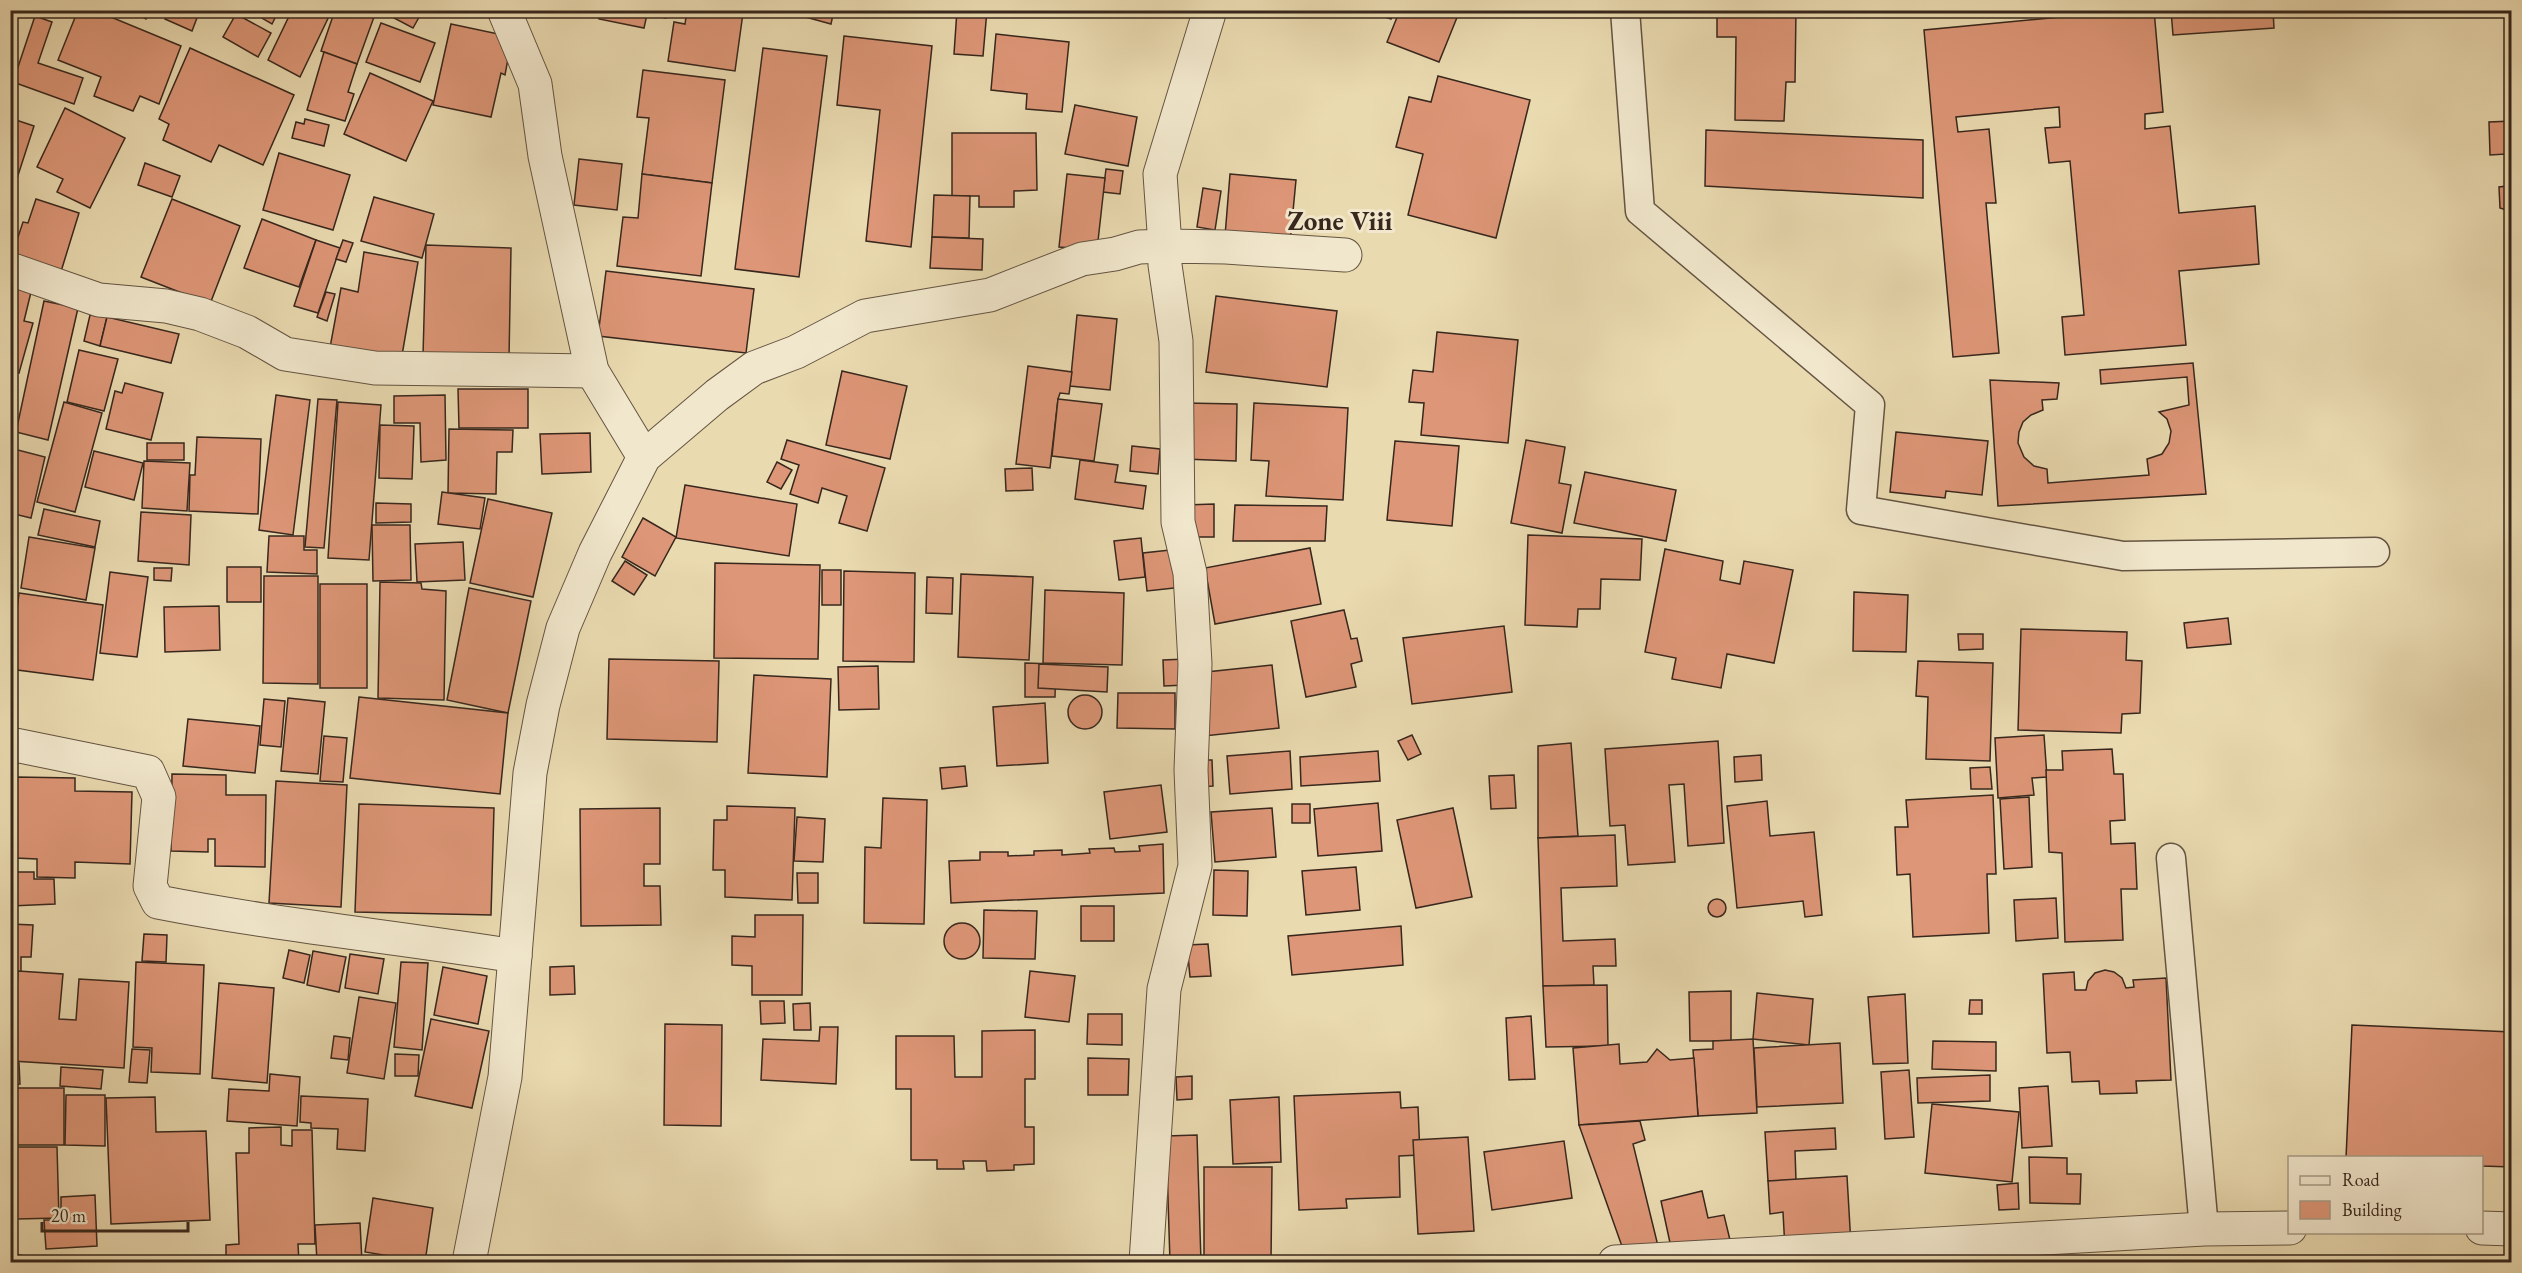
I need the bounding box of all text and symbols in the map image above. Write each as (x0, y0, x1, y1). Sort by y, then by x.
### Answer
district label: Zone Viii (1288, 203, 1392, 238)
legend (2288, 1156, 2483, 1234)
text: Road (2342, 1168, 2381, 1191)
scale bar (42, 1195, 188, 1233)
text: Building (2342, 1198, 2402, 1221)
text: 20 m (51, 1204, 86, 1227)

